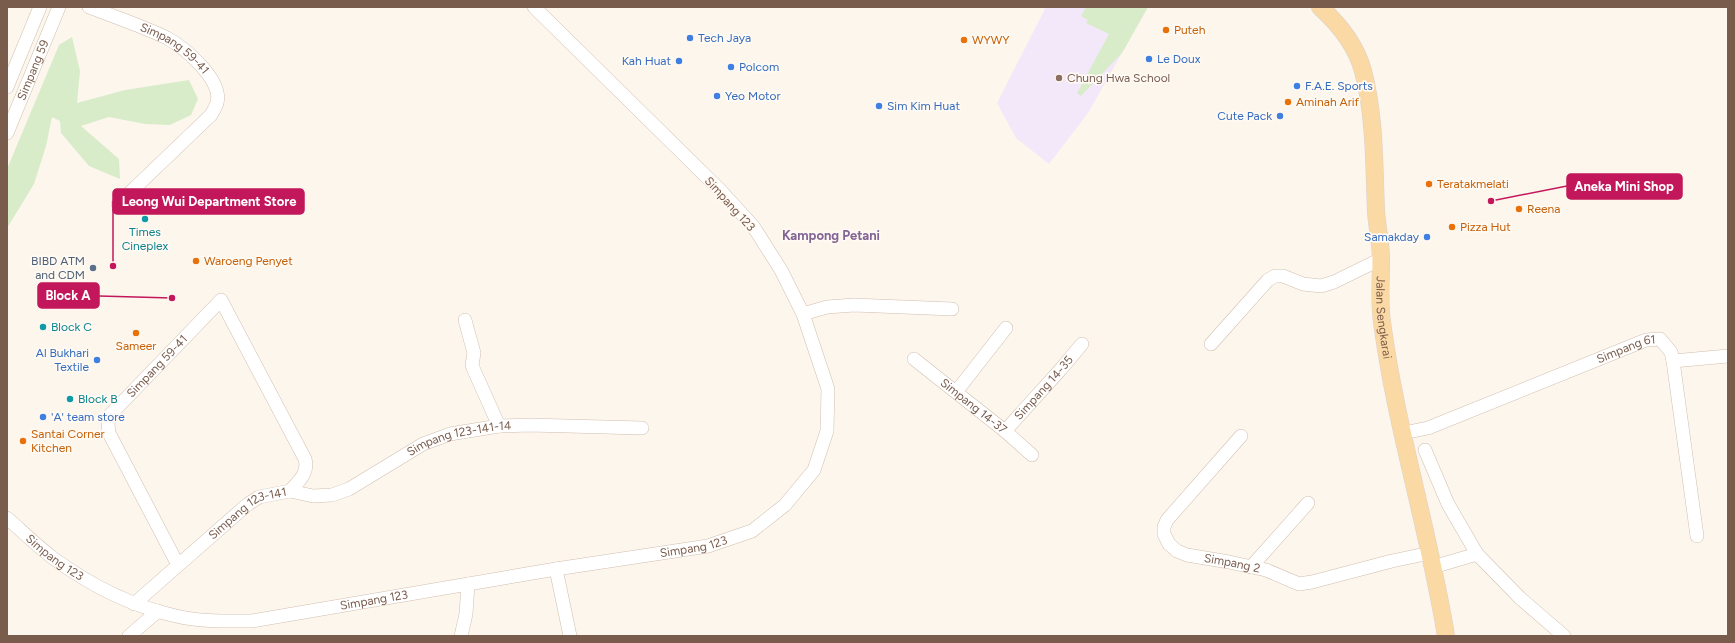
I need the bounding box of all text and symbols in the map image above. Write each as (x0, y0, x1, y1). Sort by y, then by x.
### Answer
street label: Simpang 59-41 (138, 20, 212, 77)
place label: Puteh (1174, 23, 1206, 37)
marker: Puteh (1161, 25, 1171, 35)
place label: Tech Jaya (698, 31, 751, 45)
marker: Tech Jaya (685, 33, 695, 43)
place label: WYWY (972, 33, 1010, 47)
marker: WYWY (959, 35, 969, 45)
street label: Simpang 59 (14, 38, 52, 102)
place label: Le Doux (1157, 52, 1201, 66)
place label: Kah Huat (622, 54, 671, 68)
marker: Le Doux (1144, 54, 1154, 64)
marker: Kah Huat (674, 56, 684, 66)
place label: Polcom (739, 60, 779, 74)
marker: Polcom (726, 62, 736, 72)
place label: Chung Hwa School (1067, 71, 1170, 85)
marker: Chung Hwa School (1054, 73, 1064, 83)
place label: F.A.E. Sports (1305, 79, 1373, 93)
marker: F.A.E. Sports (1292, 81, 1302, 91)
place label: Yeo Motor (725, 89, 781, 103)
marker: Yeo Motor (712, 91, 722, 101)
place label: Aminah Arif (1296, 95, 1360, 109)
marker: Aminah Arif (1283, 97, 1293, 107)
place label: Sim Kim Huat (887, 99, 960, 113)
marker: Sim Kim Huat (874, 101, 884, 111)
place label: Cute Pack (1217, 109, 1272, 123)
marker: Cute Pack (1275, 111, 1285, 121)
street label: Simpang 123 (702, 174, 758, 234)
callout: Aneka Mini Shop (1567, 174, 1682, 199)
place label: Teratakmelati (1437, 177, 1509, 191)
marker: Teratakmelati (1424, 179, 1434, 189)
text: Aneka Mini Shop (1574, 179, 1674, 194)
callout: Leong Wui Department Store (113, 189, 304, 214)
text: Leong Wui Department Store (122, 194, 296, 209)
place label: Reena (1527, 202, 1560, 216)
marker: Reena (1514, 204, 1524, 214)
marker: Times Cineplex (140, 214, 150, 224)
place label: Pizza Hut (1460, 220, 1511, 234)
marker: Pizza Hut (1447, 222, 1457, 232)
place label: Times Cineplex (122, 225, 169, 253)
district label: Kampong Petani (782, 228, 880, 243)
place label: Samakday (1364, 230, 1420, 244)
marker: Samakday (1422, 232, 1432, 242)
place label: BIBD ATM and CDM (31, 254, 85, 282)
place label: Waroeng Penyet (204, 254, 293, 268)
marker: Waroeng Penyet (191, 256, 201, 266)
marker: BIBD ATM and CDM (88, 263, 98, 273)
street label: Jalan Sengkarai (1373, 276, 1394, 360)
callout: Block A (38, 283, 99, 308)
text: Block A (45, 288, 91, 303)
place label: Block C (51, 320, 92, 334)
marker: Block C (38, 322, 48, 332)
marker: Sameer (131, 328, 141, 338)
street label: Simpang 59-41 (124, 332, 190, 400)
street label: Simpang 61 (1595, 332, 1656, 366)
place label: Sameer (116, 339, 156, 353)
place label: Al Bukhari Textile (36, 346, 89, 374)
street label: Simpang 14-35 (1011, 353, 1076, 423)
marker: Al Bukhari Textile (92, 355, 102, 365)
street label: Simpang 14-37 (938, 376, 1010, 437)
place label: Block B (78, 392, 118, 406)
marker: Block B (65, 394, 75, 404)
place label: 'A' team store (51, 410, 125, 424)
marker: 'A' team store (38, 412, 48, 422)
street label: Simpang 123-141-14 (404, 419, 512, 459)
place label: Santai Corner Kitchen (31, 427, 105, 455)
marker: Santai Corner Kitchen (18, 436, 28, 446)
street label: Simpang 123-141 (206, 485, 288, 542)
street label: Simpang 123 (23, 531, 86, 584)
street label: Simpang 123 (659, 533, 729, 560)
street label: Simpang 2 (1203, 551, 1262, 576)
street label: Simpang 123 (339, 587, 409, 613)

